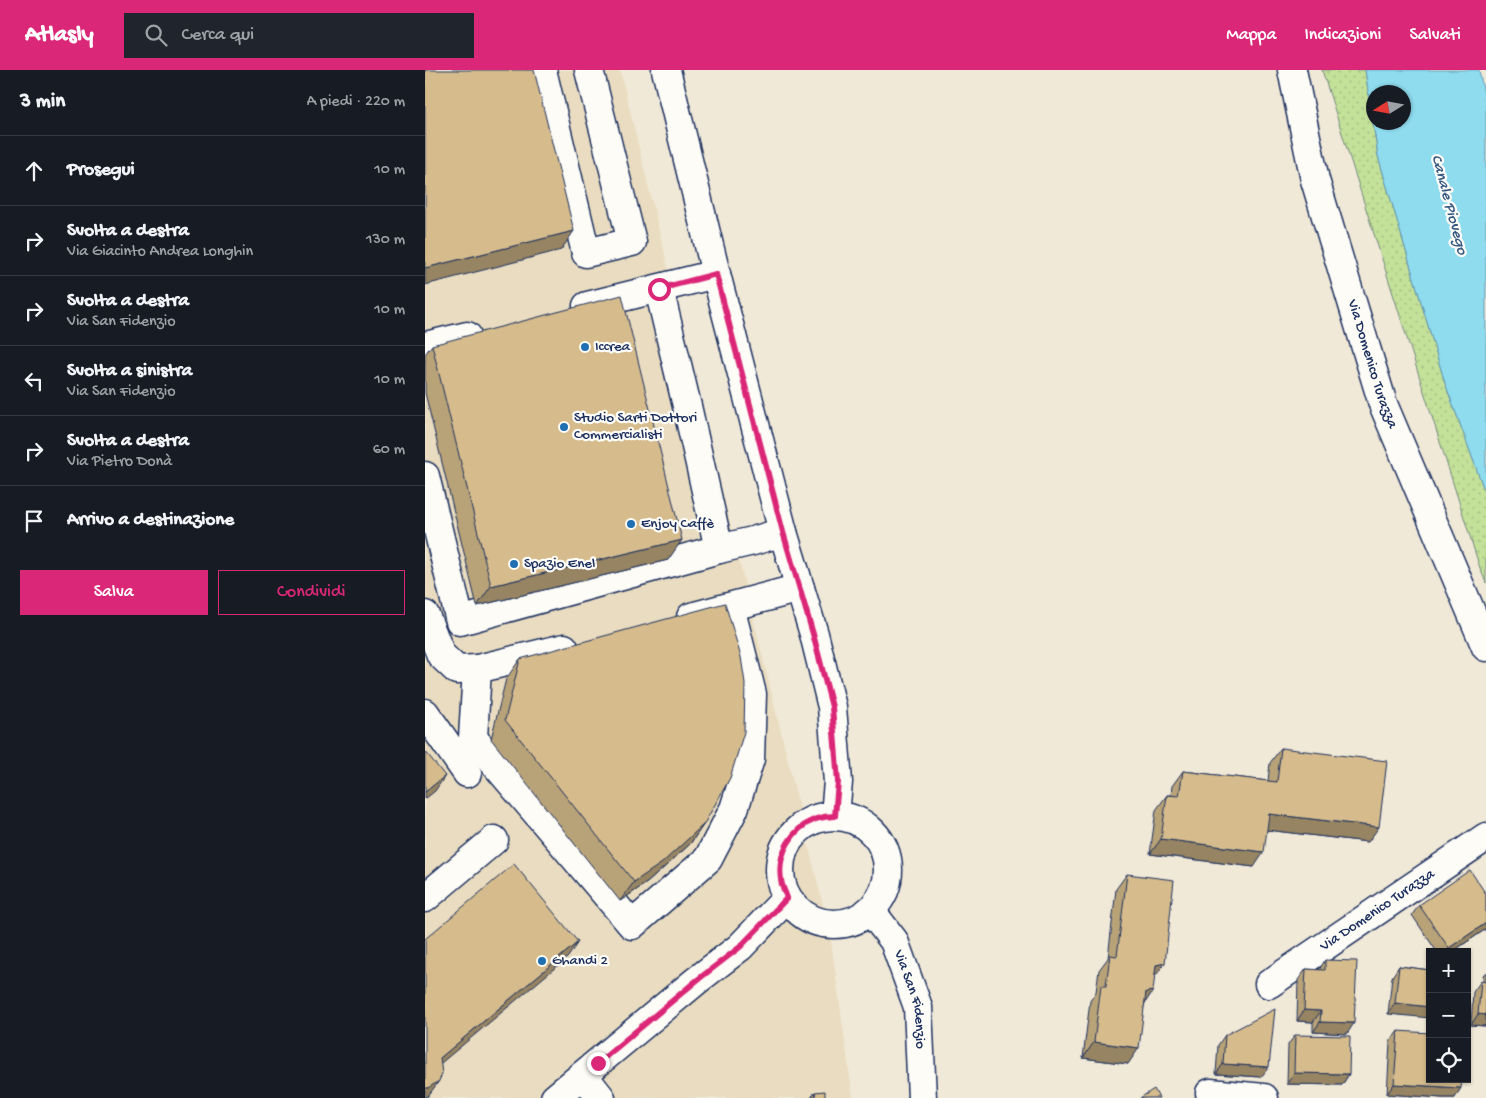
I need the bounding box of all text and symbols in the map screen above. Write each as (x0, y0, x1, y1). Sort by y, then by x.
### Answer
search box (124, 13, 474, 58)
text: Atlasly (25, 21, 94, 50)
icon: search (142, 21, 170, 49)
text: Cerca qui (182, 24, 254, 47)
text: Mappa (1226, 25, 1276, 46)
text: Indicazioni (1304, 25, 1382, 46)
text: Salvati (1410, 25, 1461, 46)
north arrow (1366, 85, 1411, 130)
text: 3 min (20, 90, 65, 115)
text: A piedi · 220 m (307, 93, 405, 112)
water label: Canale Piovego (1426, 153, 1471, 258)
icon: ahead (20, 157, 48, 185)
text: Prosegui (67, 159, 135, 182)
text: 10 m (374, 161, 405, 180)
text: Svolta a destra (67, 220, 189, 243)
icon: right (20, 227, 48, 255)
text: 130 m (366, 231, 405, 250)
text: Via Giacinto Andrea Longhin (67, 243, 253, 262)
route start (648, 278, 671, 301)
text: Svolta a destra (67, 290, 189, 313)
street label: Via Domenico Turazza (1343, 296, 1402, 432)
icon: right (20, 297, 48, 325)
text: 10 m (374, 301, 405, 320)
text: Via San Fidenzio (67, 313, 175, 332)
place label: Iccrea (595, 338, 631, 356)
marker: Iccrea (579, 341, 591, 353)
text: Svolta a sinistra (67, 360, 192, 383)
icon: left (20, 367, 48, 395)
text: 10 m (374, 371, 405, 390)
text: Via San Fidenzio (67, 383, 175, 402)
place label: Studio Sarti Dottori Commercialisti (574, 409, 697, 444)
marker: Studio Sarti Dottori Commercialisti (558, 421, 570, 433)
text: Svolta a destra (67, 430, 189, 453)
icon: right (20, 437, 48, 465)
text: 60 m (373, 441, 405, 460)
text: Via Pietro Donà (67, 453, 172, 472)
icon: arrive (20, 507, 48, 535)
text: Arrivo a destinazione (67, 509, 234, 532)
place label: Enjoy Caffè (641, 515, 714, 533)
marker: Enjoy Caffè (625, 518, 637, 530)
place label: Spazio Enel (524, 555, 595, 573)
marker: Spazio Enel (508, 558, 520, 570)
button: Salva (20, 570, 208, 615)
button: Condividi (218, 570, 405, 615)
street label: Via Domenico Turazza (1316, 865, 1439, 956)
street label: Via San Fidenzio (889, 947, 929, 1049)
map controls (1426, 948, 1471, 1083)
button: + (1426, 948, 1471, 993)
place label: Ghandi 2 (552, 952, 608, 970)
marker: Ghandi 2 (536, 955, 548, 967)
button: − (1426, 993, 1471, 1038)
button: locate (1426, 1038, 1471, 1083)
route end (587, 1052, 610, 1075)

